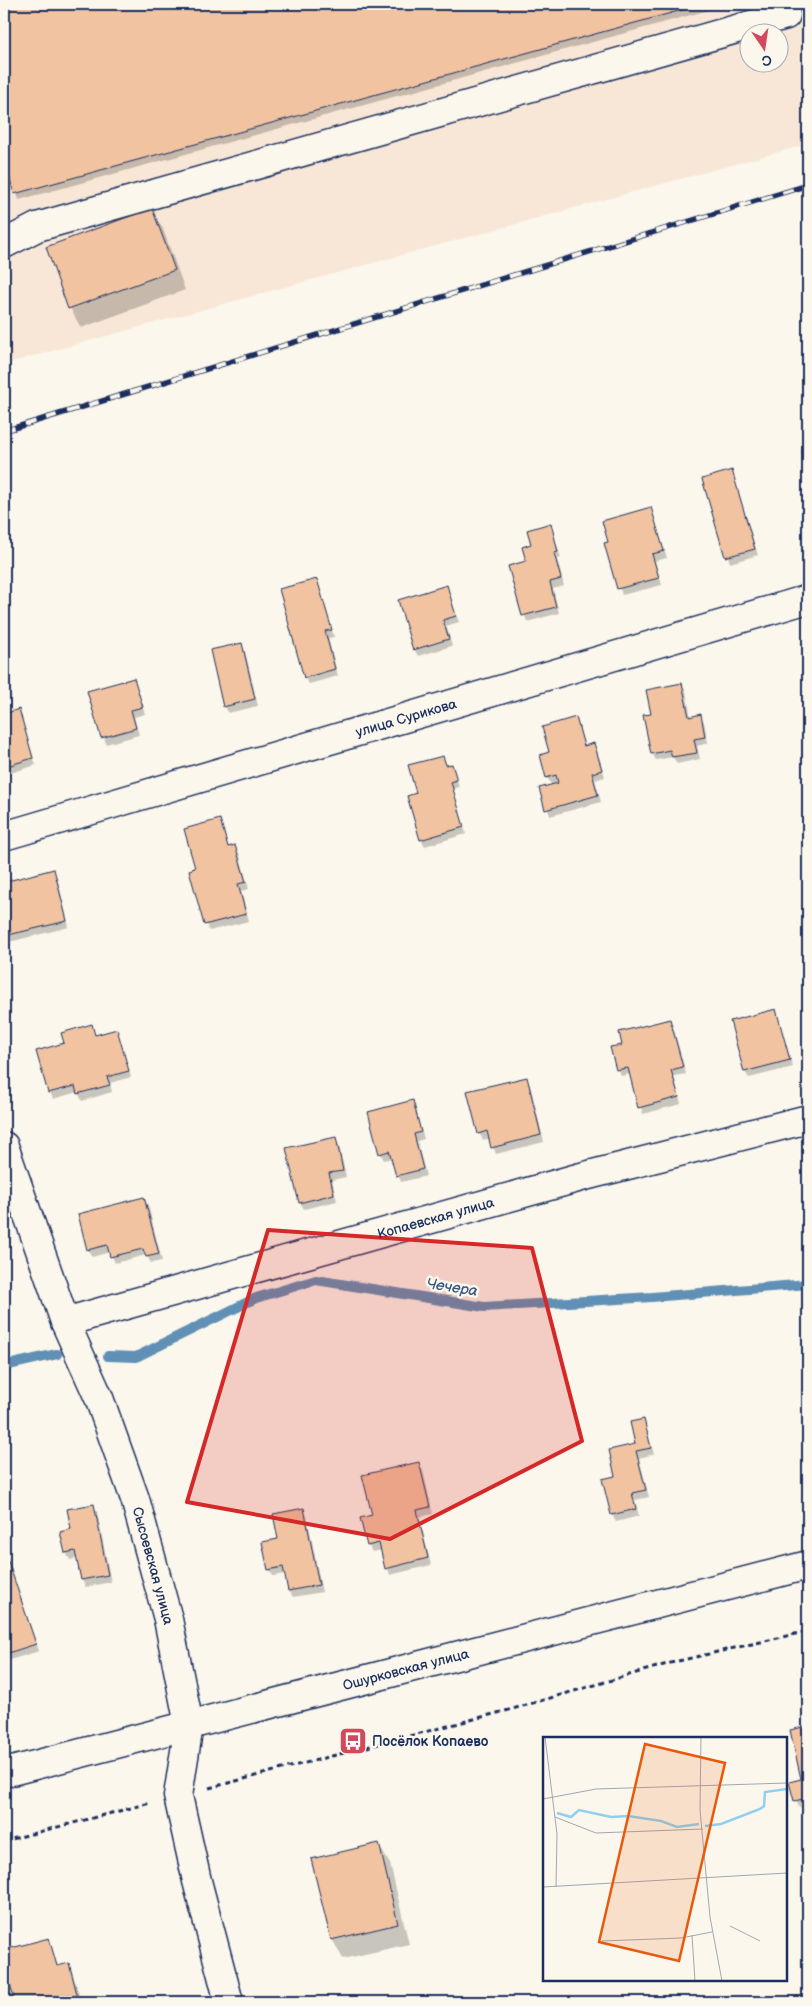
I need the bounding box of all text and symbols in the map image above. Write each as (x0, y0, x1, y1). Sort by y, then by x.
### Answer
north arrow (740, 22, 790, 72)
text: С (760, 51, 773, 70)
street label: улица Сурикова (354, 695, 459, 741)
street label: Копаевская улица (375, 1194, 497, 1243)
water label: Чечера (425, 1274, 479, 1301)
street label: Сысоевская улица (129, 1505, 177, 1627)
street label: Ошурковская улица (341, 1645, 472, 1694)
bus stop icon: Посёлок Копаево (338, 1726, 368, 1756)
place label: Посёлок Копаево (372, 1733, 489, 1750)
inset map (543, 1737, 787, 1981)

